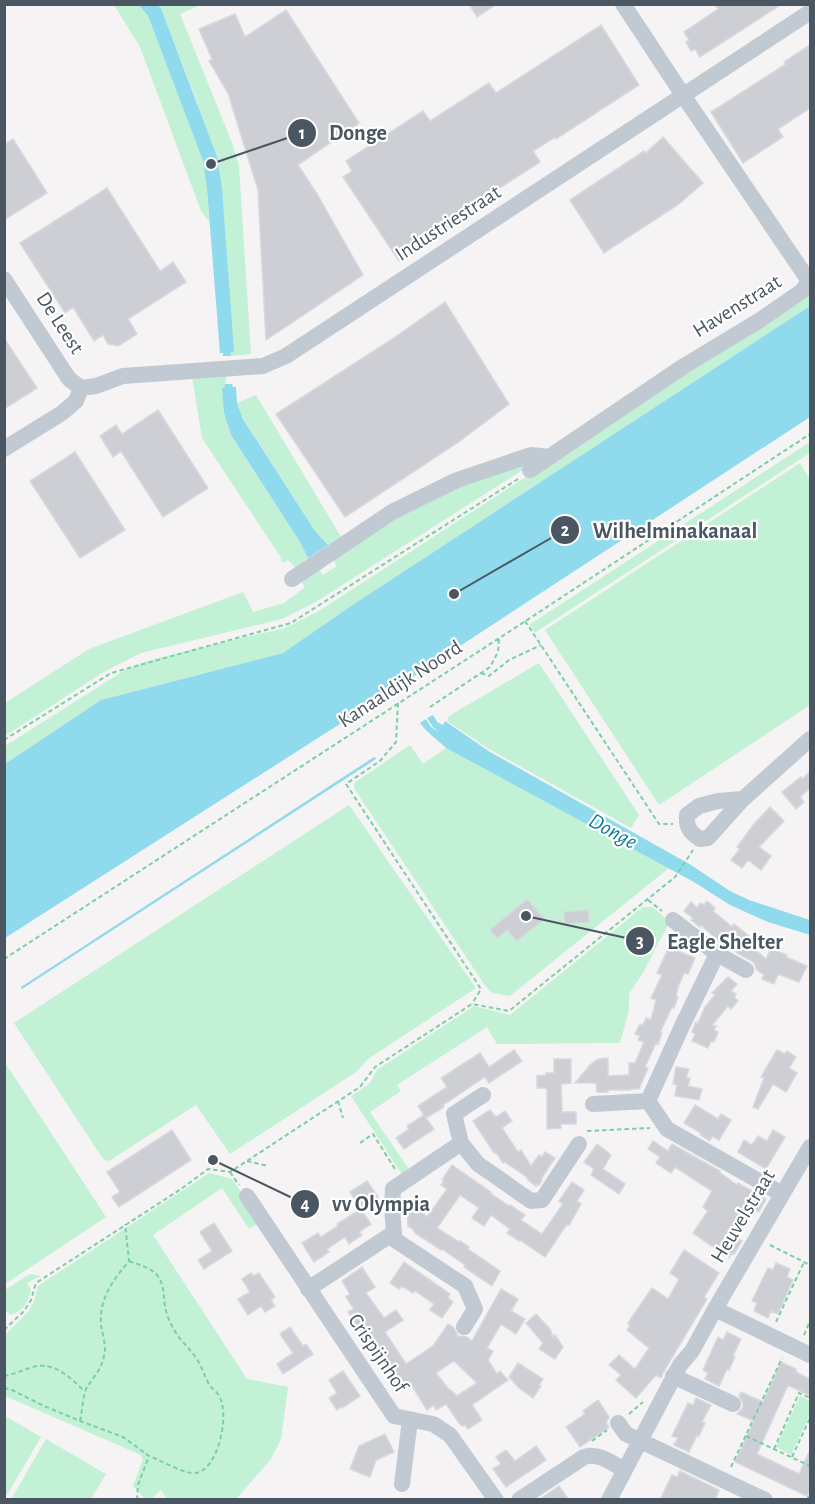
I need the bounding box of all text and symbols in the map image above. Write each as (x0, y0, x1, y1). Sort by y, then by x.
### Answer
callout: Donge (287, 113, 399, 153)
text: Donge (329, 122, 387, 144)
text: 1 (299, 125, 305, 143)
street label: Industriestraat (392, 181, 505, 265)
street label: Havenstraat (689, 271, 785, 341)
street label: De Leest (32, 288, 88, 358)
callout: Wilhelminakanaal (550, 510, 769, 550)
text: Wilhelminakanaal (593, 520, 757, 542)
text: 2 (561, 522, 570, 540)
street label: Kanaaldijk Noord (334, 636, 466, 732)
water label: Donge (585, 809, 641, 853)
callout: Eagle Shelter (625, 921, 795, 961)
text: Eagle Shelter (667, 931, 783, 953)
text: 3 (636, 933, 644, 951)
street label: Heuvelstraat (707, 1165, 779, 1266)
callout: vv Olympia (290, 1184, 442, 1224)
text: vv Olympia (332, 1193, 430, 1216)
text: 4 (300, 1196, 310, 1214)
street label: Crispijnhof (344, 1310, 413, 1397)

